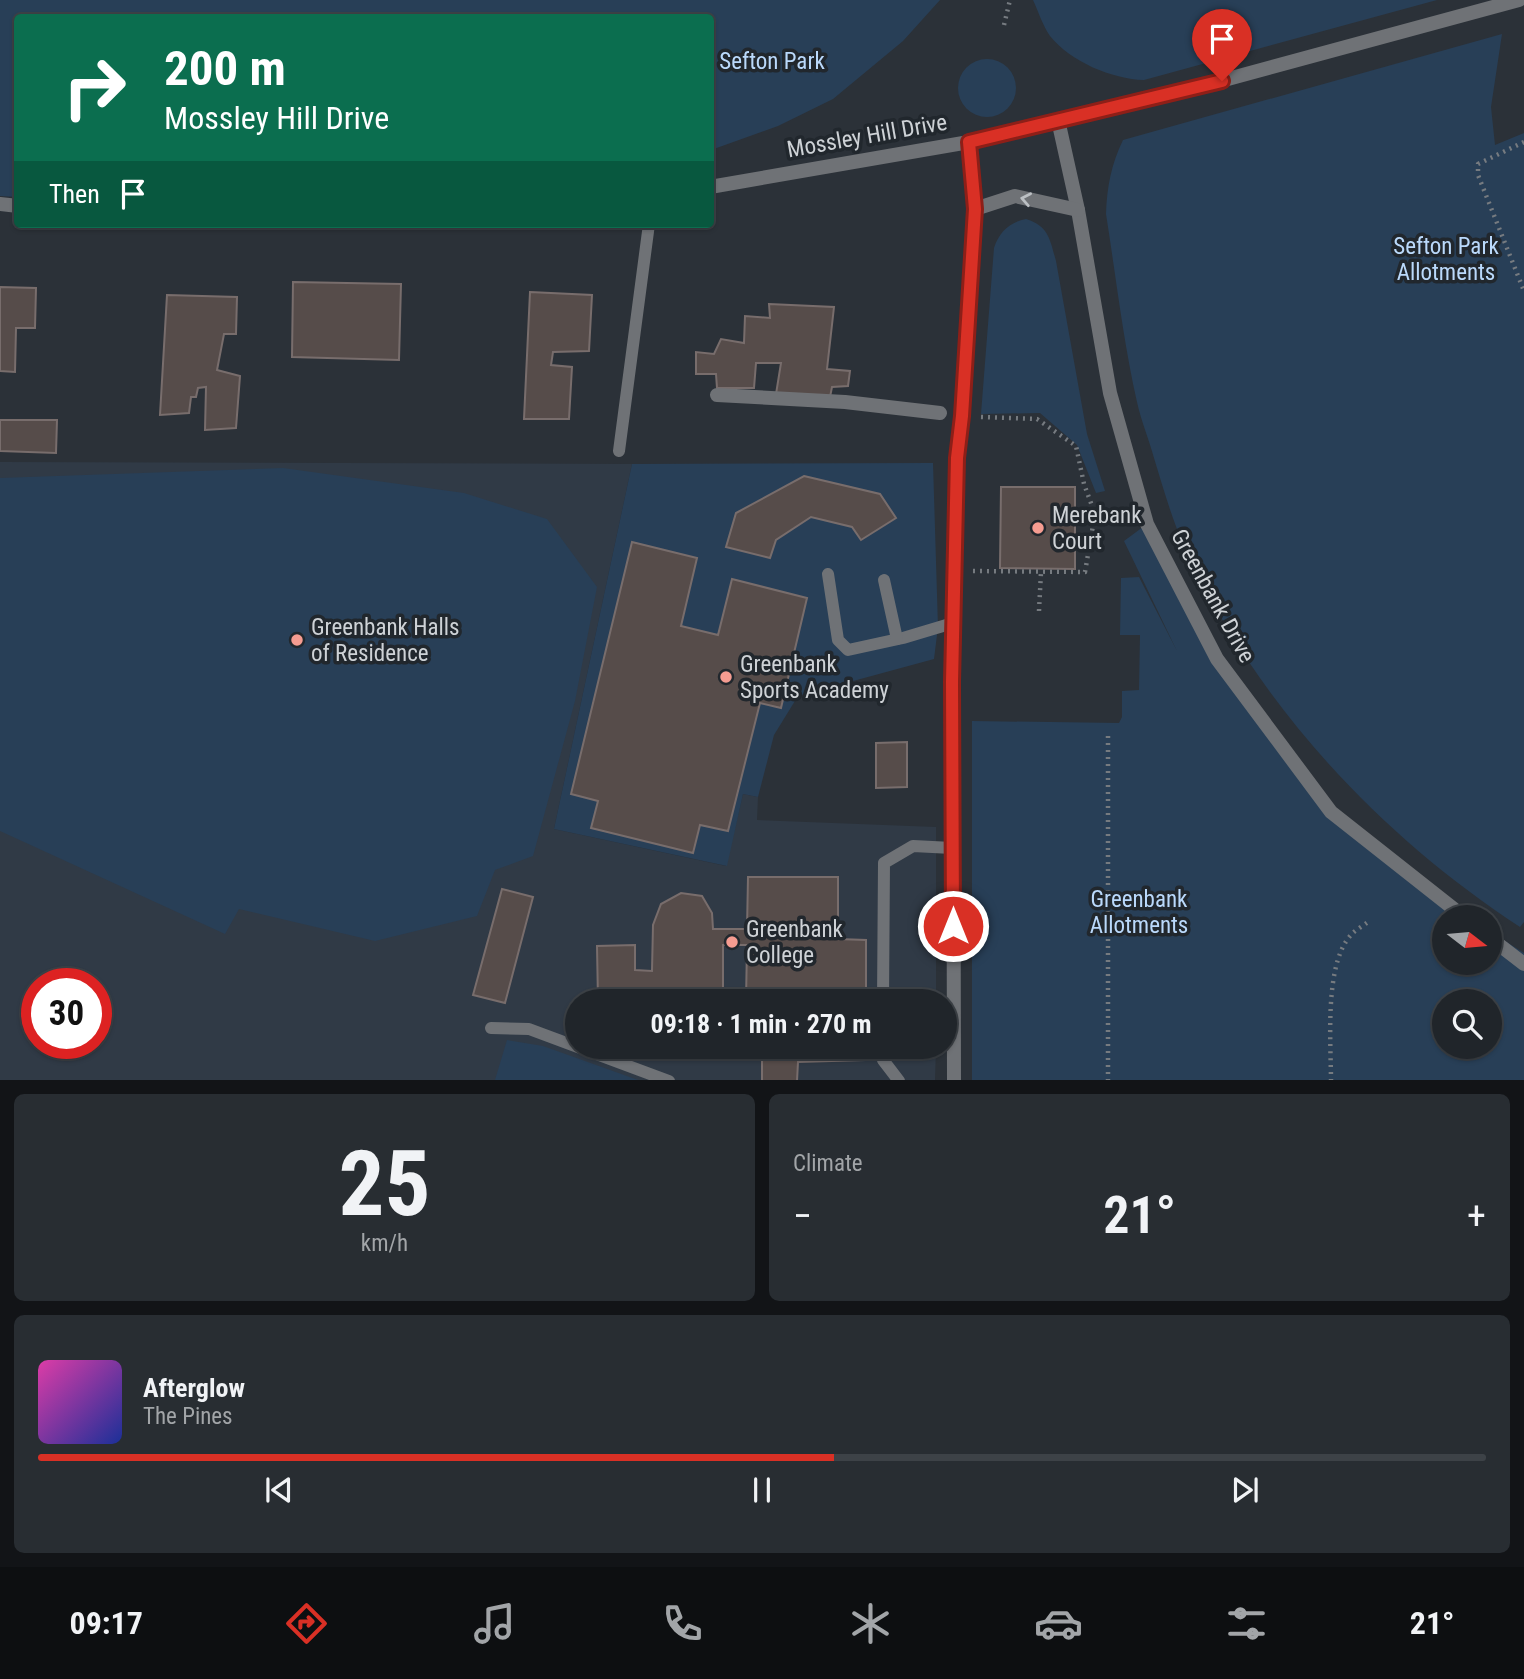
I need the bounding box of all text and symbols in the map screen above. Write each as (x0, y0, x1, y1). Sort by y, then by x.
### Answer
pin (1192, 9, 1252, 81)
icon: arrive (1203, 20, 1241, 58)
text: 200 m (164, 40, 286, 97)
icon: right (49, 42, 140, 133)
park label: Sefton Park (719, 48, 825, 75)
text: Mossley Hill Drive (164, 99, 389, 137)
street label: Mossley Hill Drive (785, 109, 949, 163)
icon: arrive (114, 175, 152, 213)
text: Then (49, 179, 100, 209)
one-way arrow (1020, 192, 1032, 207)
park label: Sefton Park Allotments (1393, 233, 1499, 286)
place label: Merebank Court (1052, 502, 1142, 555)
marker: Merebank Court (1030, 520, 1046, 536)
street label: Greenbank Drive (1165, 525, 1261, 667)
place label: Greenbank Halls of Residence (311, 614, 460, 667)
marker: Greenbank Halls of Residence (289, 632, 305, 648)
place label: Greenbank Sports Academy (740, 651, 889, 704)
marker: Greenbank Sports Academy (718, 669, 734, 685)
park label: Greenbank Allotments (1090, 886, 1188, 939)
position arrow (916, 889, 990, 963)
north arrow (1432, 905, 1502, 975)
map controls (1432, 905, 1502, 1059)
place label: Greenbank College (746, 916, 844, 969)
marker: Greenbank College (724, 934, 740, 950)
speed limit sign: 30 (21, 968, 112, 1059)
button: search (1432, 989, 1502, 1059)
text: 09:18 · 1 min · 270 m (651, 1009, 871, 1039)
text: 25 (339, 1131, 430, 1237)
text: Climate (793, 1150, 863, 1177)
text: 21° (1103, 1185, 1176, 1246)
text: − (793, 1194, 812, 1238)
text: + (1467, 1194, 1486, 1238)
text: km/h (361, 1230, 408, 1257)
text: Afterglow (143, 1373, 245, 1403)
text: The Pines (143, 1403, 233, 1430)
icon: previous (260, 1471, 298, 1509)
icon: pause (743, 1471, 781, 1509)
icon: next (1226, 1471, 1264, 1509)
icon: directions (282, 1599, 331, 1648)
icon: music (470, 1599, 519, 1648)
icon: phone (658, 1599, 707, 1648)
icon: climate (846, 1599, 895, 1648)
icon: car (1034, 1599, 1083, 1648)
icon: filters (1222, 1599, 1271, 1648)
text: 09:17 (69, 1604, 143, 1642)
text: 21° (1410, 1604, 1454, 1642)

